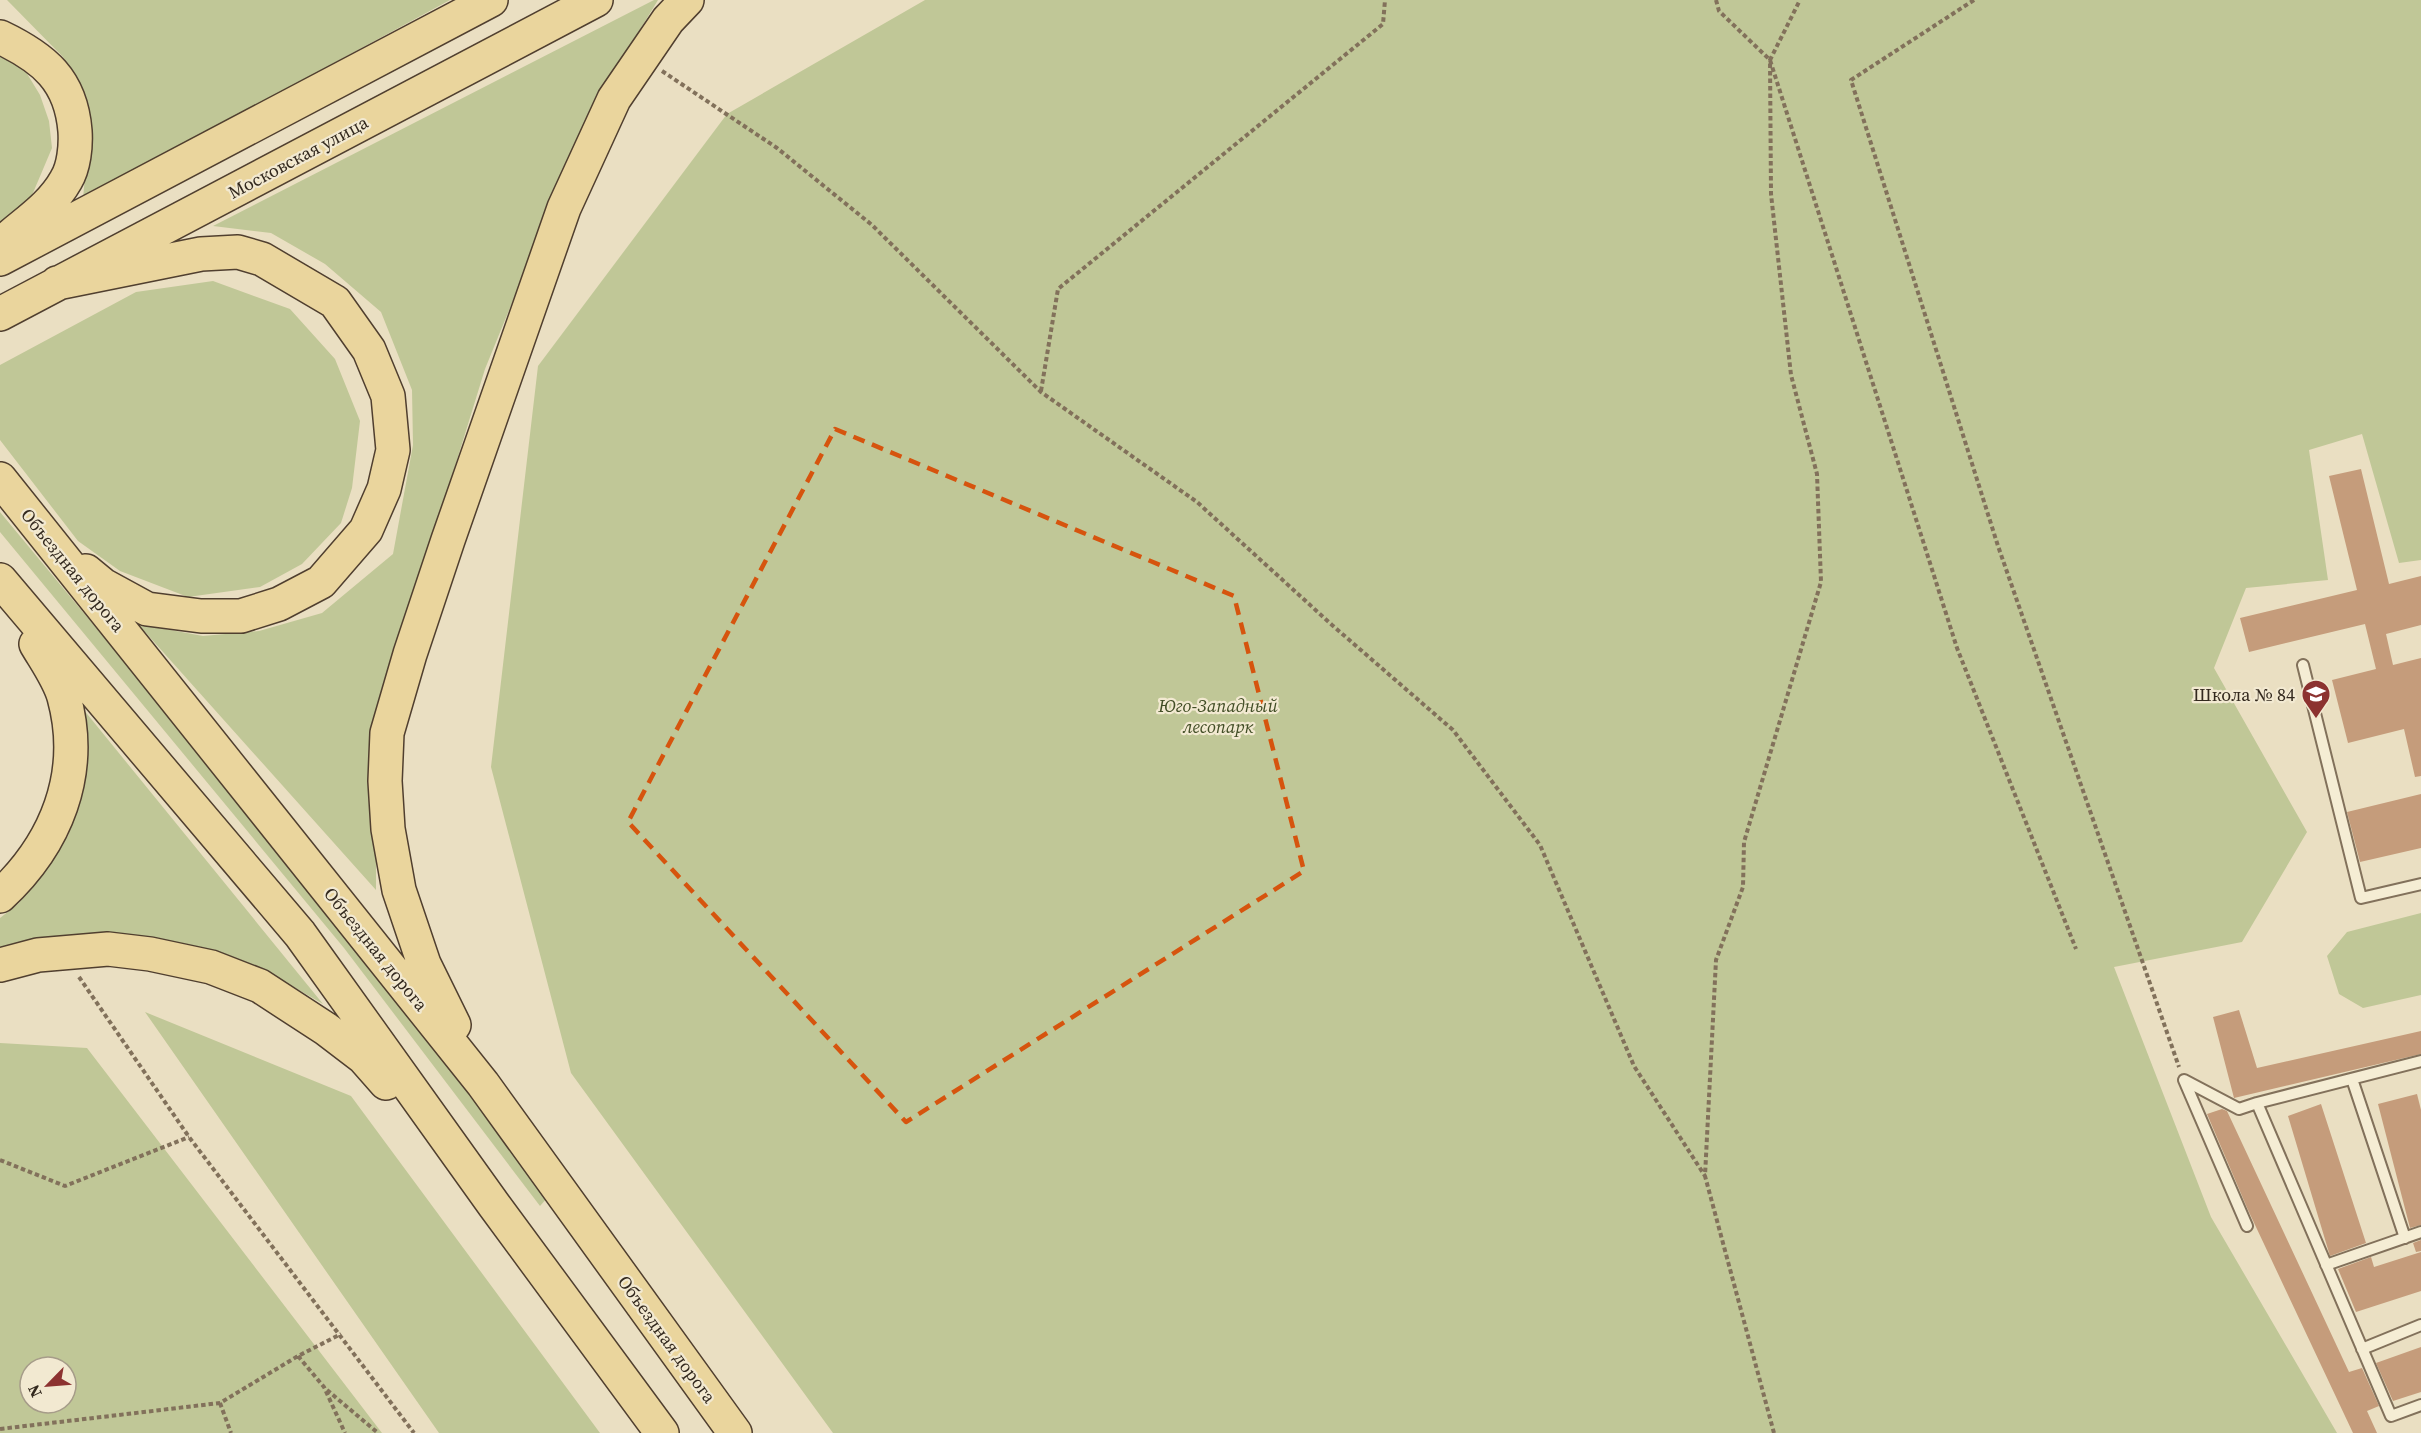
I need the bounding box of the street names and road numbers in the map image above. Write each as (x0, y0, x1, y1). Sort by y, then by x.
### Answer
street label: Московская улица (224, 109, 373, 205)
street label: Объездная дорога (15, 503, 131, 638)
street label: Объездная дорога (318, 882, 434, 1017)
street label: Объездная дорога (612, 1270, 722, 1409)

